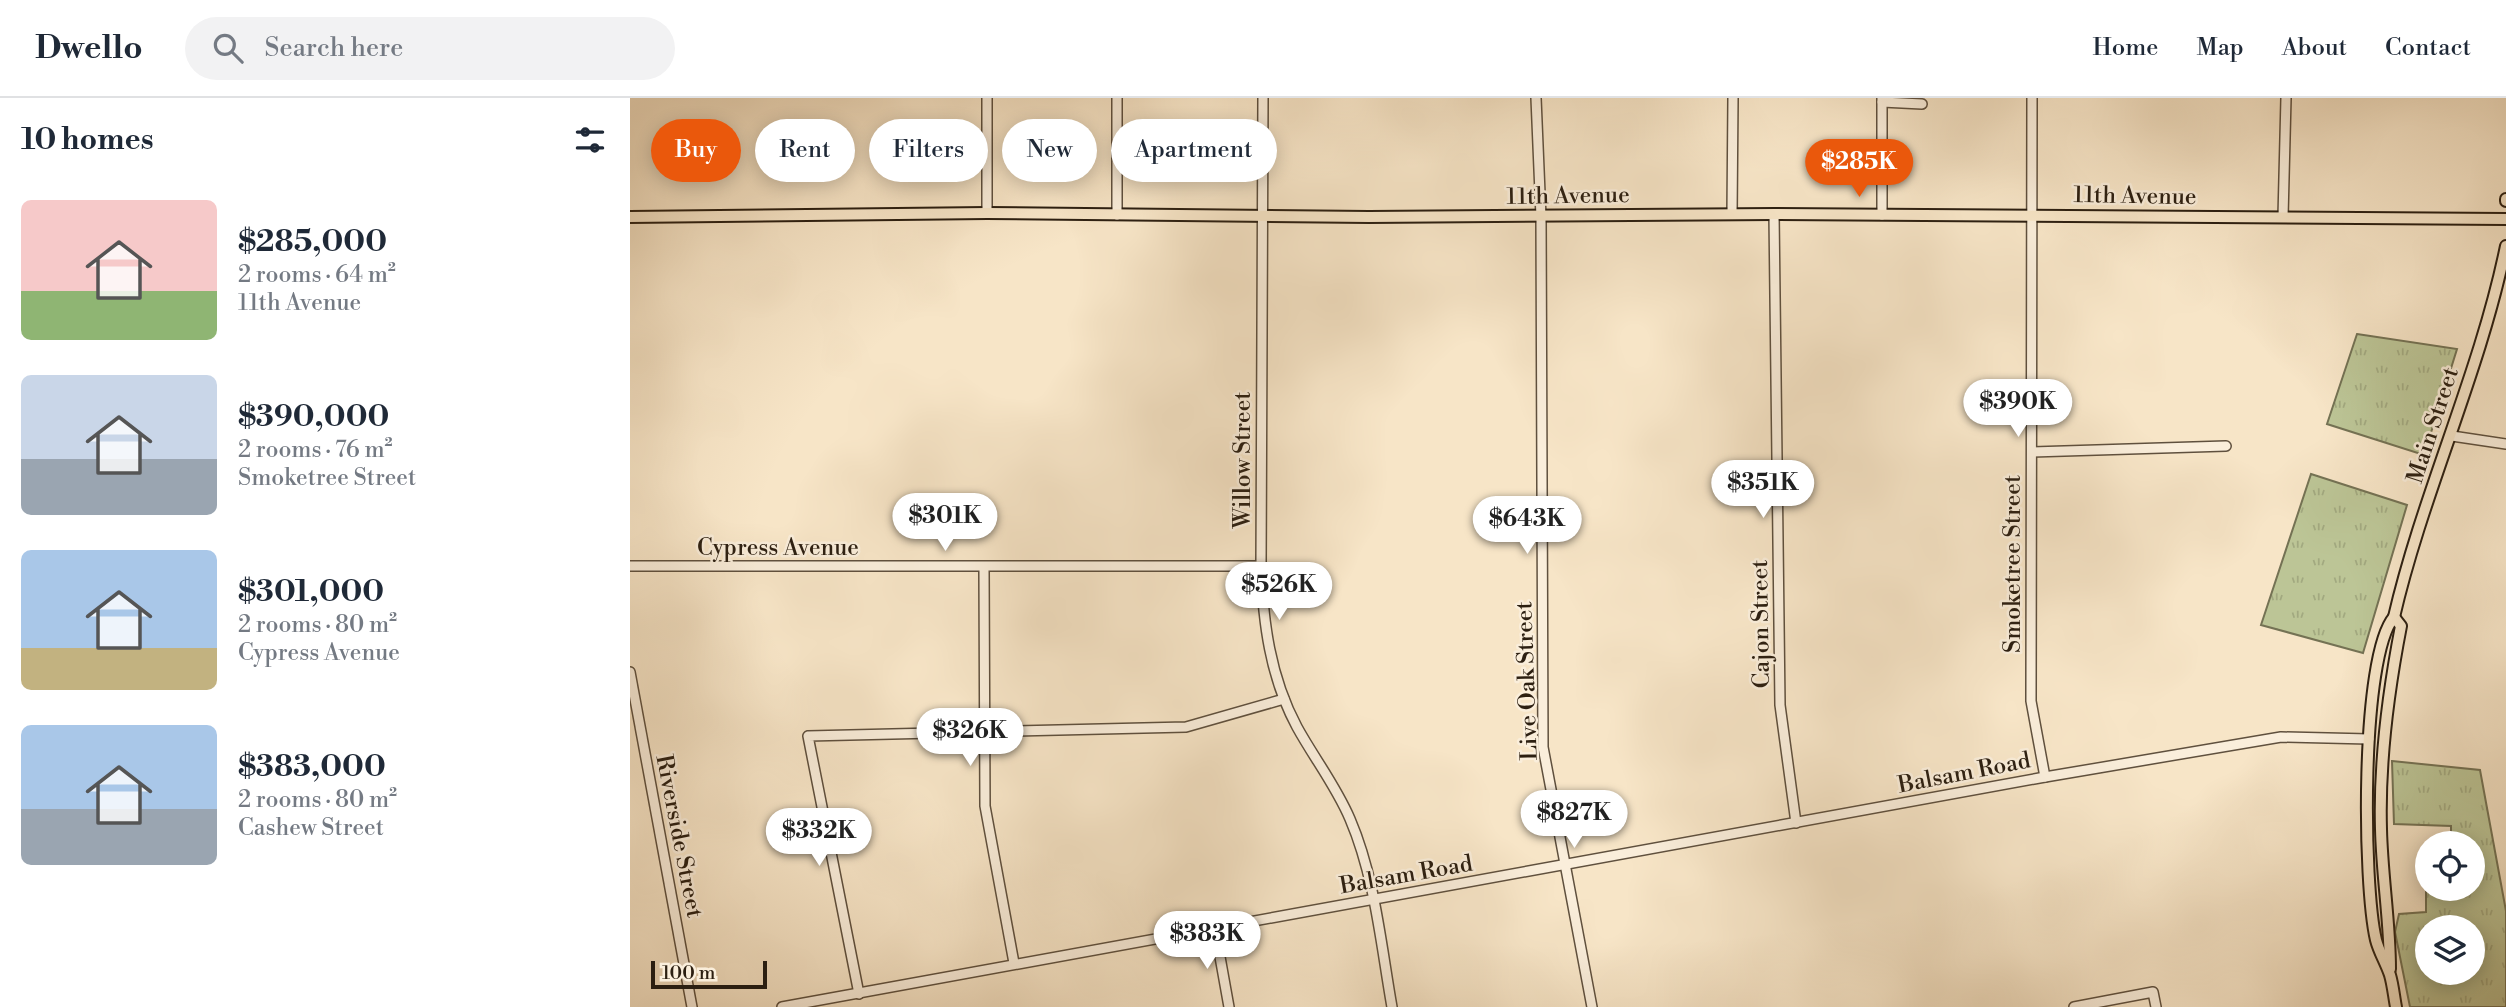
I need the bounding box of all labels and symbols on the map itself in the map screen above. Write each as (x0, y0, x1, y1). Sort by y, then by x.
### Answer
pin: $285K (1810, 140, 1908, 199)
street label: 11th Avenue (1506, 181, 1630, 211)
street label: 11th Avenue (2073, 181, 2197, 211)
street label: Main Street (2401, 364, 2465, 487)
pin: $390K (1969, 380, 2067, 439)
street label: Willow Street (1229, 392, 1257, 529)
pin: $351K (1714, 460, 1812, 520)
street label: Smoketree Street (1999, 475, 2027, 653)
pin: $301K (896, 494, 994, 553)
pin: $643K (1478, 496, 1576, 556)
street label: Cypress Avenue (697, 534, 859, 562)
street label: Cajon Street (1746, 559, 1776, 689)
pin: $526K (1230, 562, 1328, 622)
street label: Live Oak Street (1510, 601, 1544, 761)
pin: $326K (921, 708, 1019, 768)
street label: Balsam Road (1894, 746, 2033, 800)
street label: Riverside Street (649, 752, 709, 920)
pin: $827K (1525, 790, 1623, 850)
pin: $332K (770, 808, 868, 868)
street label: Balsam Road (1336, 850, 1475, 901)
pin: $383K (1158, 912, 1256, 971)
scale bar (651, 958, 766, 990)

